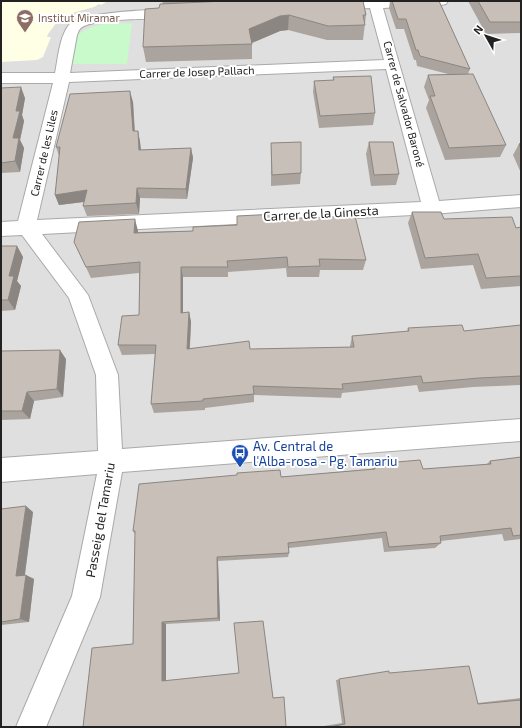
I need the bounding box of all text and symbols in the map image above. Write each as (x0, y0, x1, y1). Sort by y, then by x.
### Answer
school or university icon: Institut Miramar (15, 8, 35, 33)
place label: Institut Miramar (38, 11, 120, 24)
north arrow (466, 16, 506, 56)
text: N (470, 22, 485, 37)
street label: Carrer de Salvador Baroné (381, 39, 428, 168)
street label: Carrer de Josep Pallach (139, 63, 255, 80)
street label: Carrer de les Liles (27, 108, 60, 197)
street label: Carrer de la Ginesta (263, 202, 379, 224)
place label: Av. Central de l'Alba-rosa - Pg. Tamariu (253, 438, 397, 469)
bus stop icon: Av. Central de l'Alba-rosa - Pg. Tamariu (230, 443, 250, 468)
street label: Passeig del Tamariu (82, 461, 118, 579)

